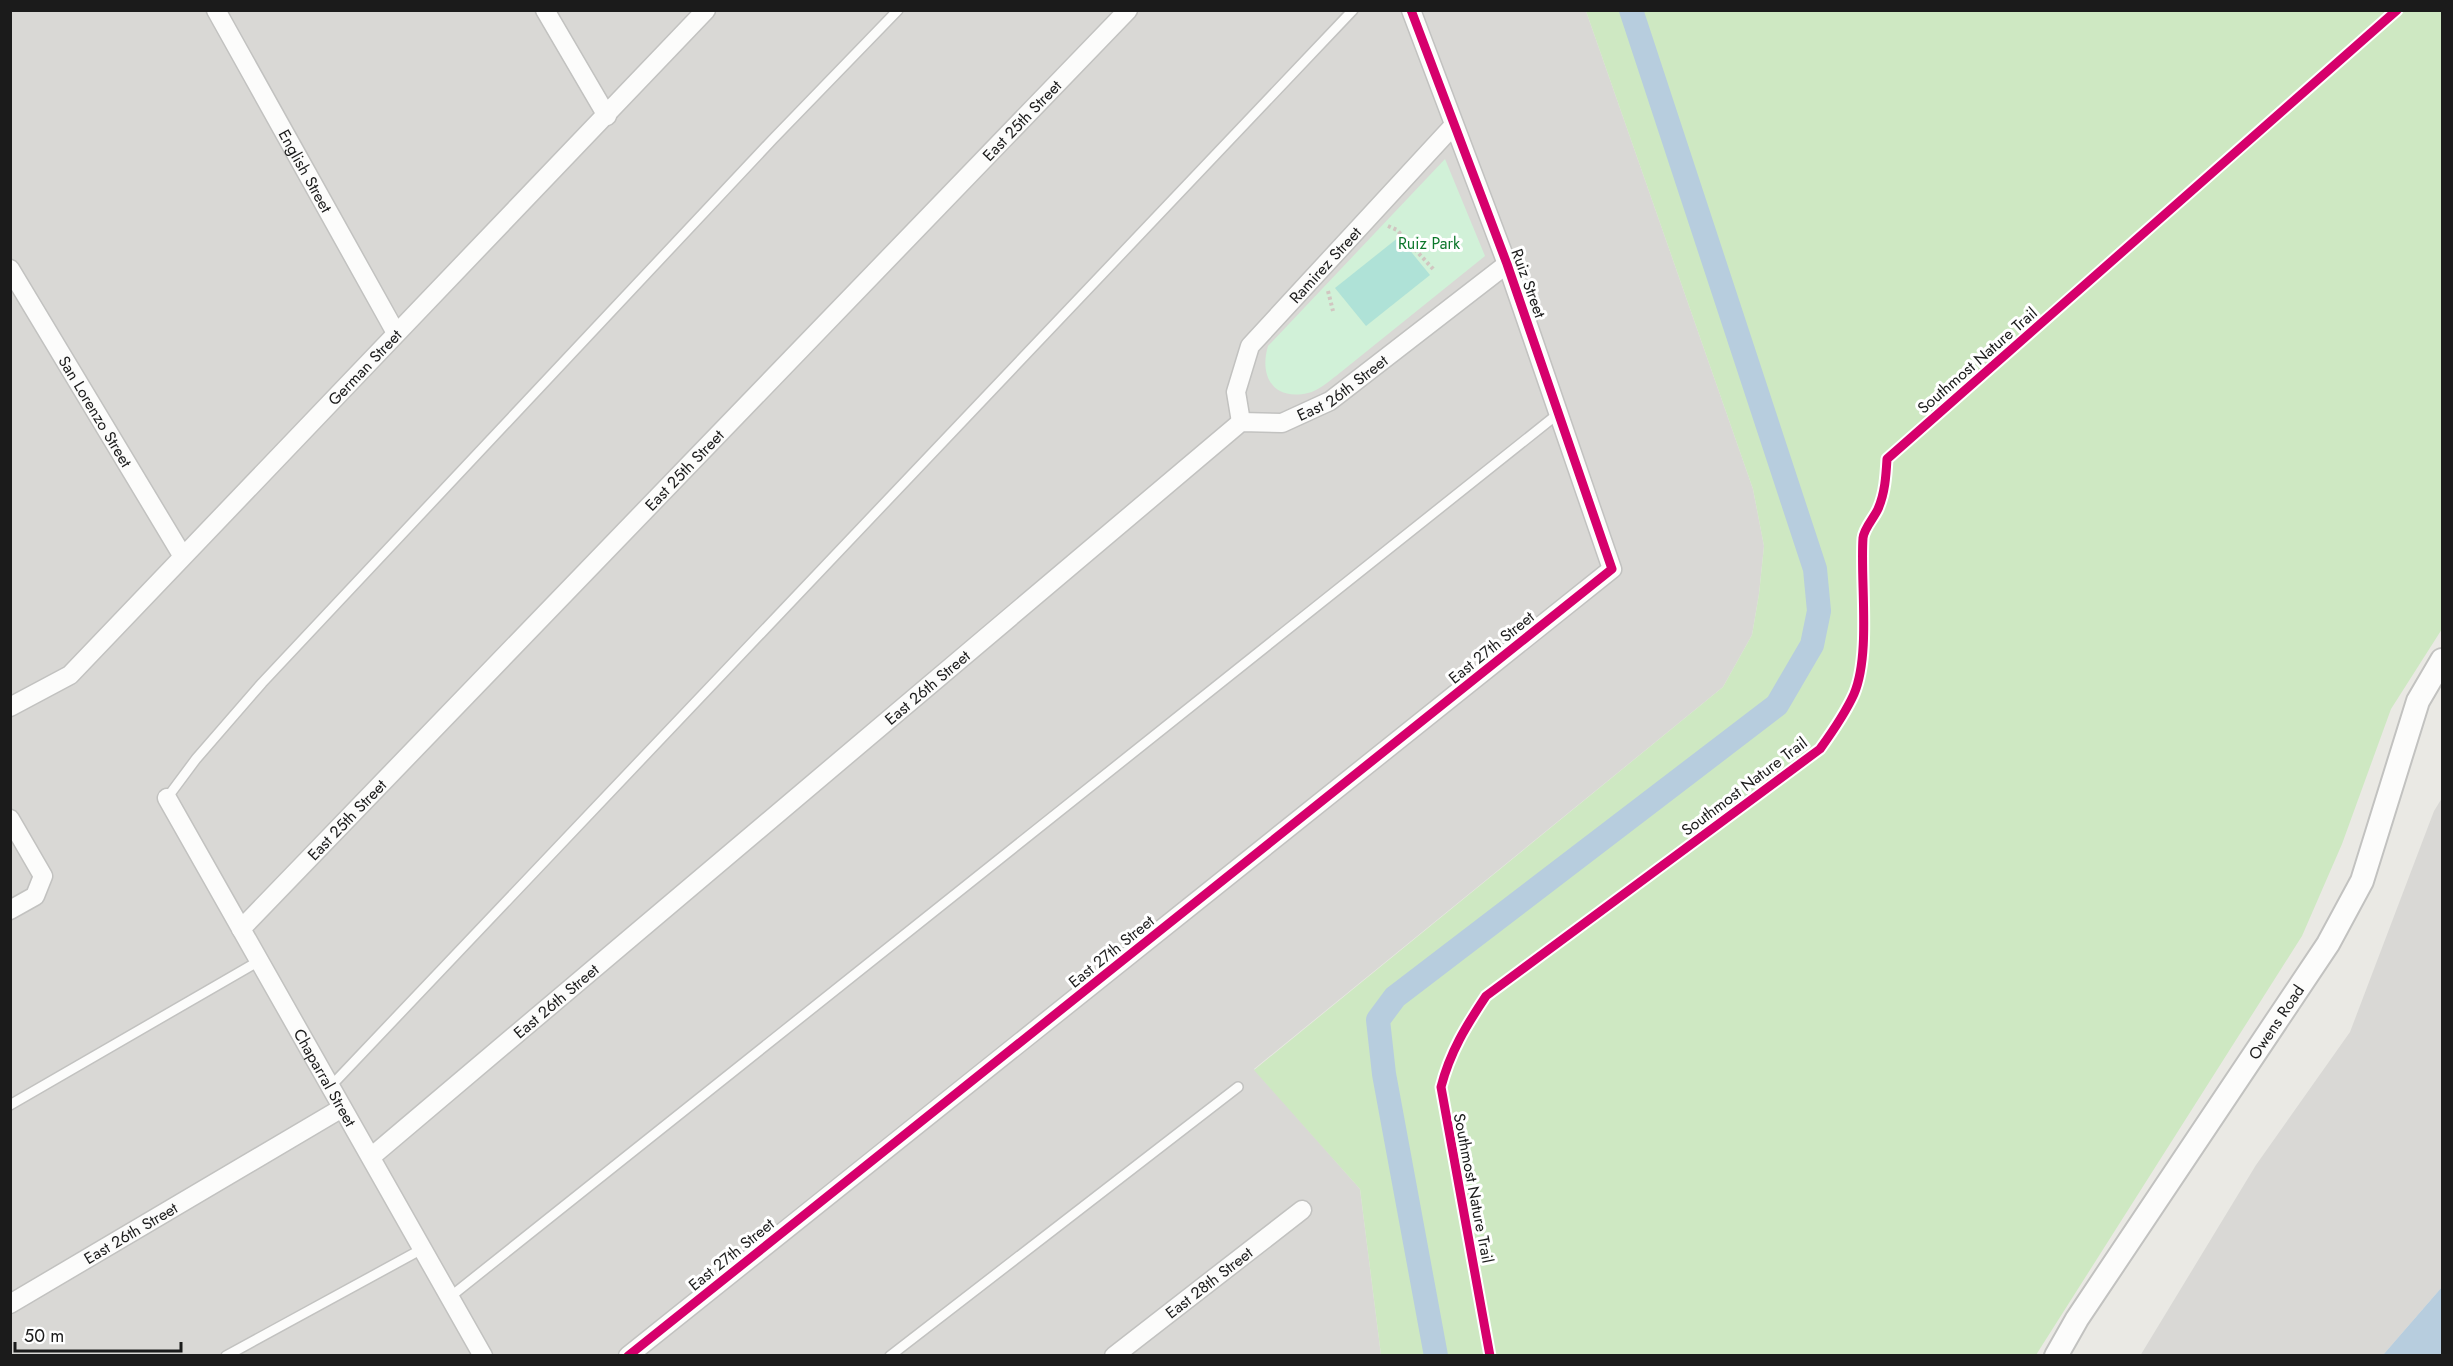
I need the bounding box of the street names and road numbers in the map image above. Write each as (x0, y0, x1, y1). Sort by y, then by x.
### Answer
street label: East 25th Street (977, 75, 1067, 166)
street label: English Street (273, 125, 338, 217)
street label: Ramirez Street (1284, 222, 1367, 309)
street label: Ruiz Street (1505, 245, 1552, 321)
street label: Southmost Nature Trail (1912, 302, 2042, 419)
street label: German Street (323, 324, 407, 411)
street label: East 26th Street (1293, 349, 1393, 427)
street label: San Lorenzo Street (53, 351, 138, 472)
street label: East 25th Street (640, 424, 729, 516)
street label: East 27th Street (1444, 606, 1539, 689)
street label: East 26th Street (880, 645, 975, 730)
street label: Southmost Nature Trail (1677, 731, 1812, 841)
street label: East 25th Street (302, 774, 392, 866)
street label: East 27th Street (1064, 910, 1159, 993)
street label: East 26th Street (509, 958, 604, 1044)
street label: Owens Road (2243, 980, 2310, 1064)
street label: Chaparral Street (288, 1024, 362, 1131)
street label: Southmost Nature Trail (1448, 1111, 1499, 1265)
street label: East 26th Street (80, 1197, 182, 1270)
street label: East 27th Street (684, 1213, 779, 1296)
street label: East 28th Street (1161, 1241, 1258, 1324)

